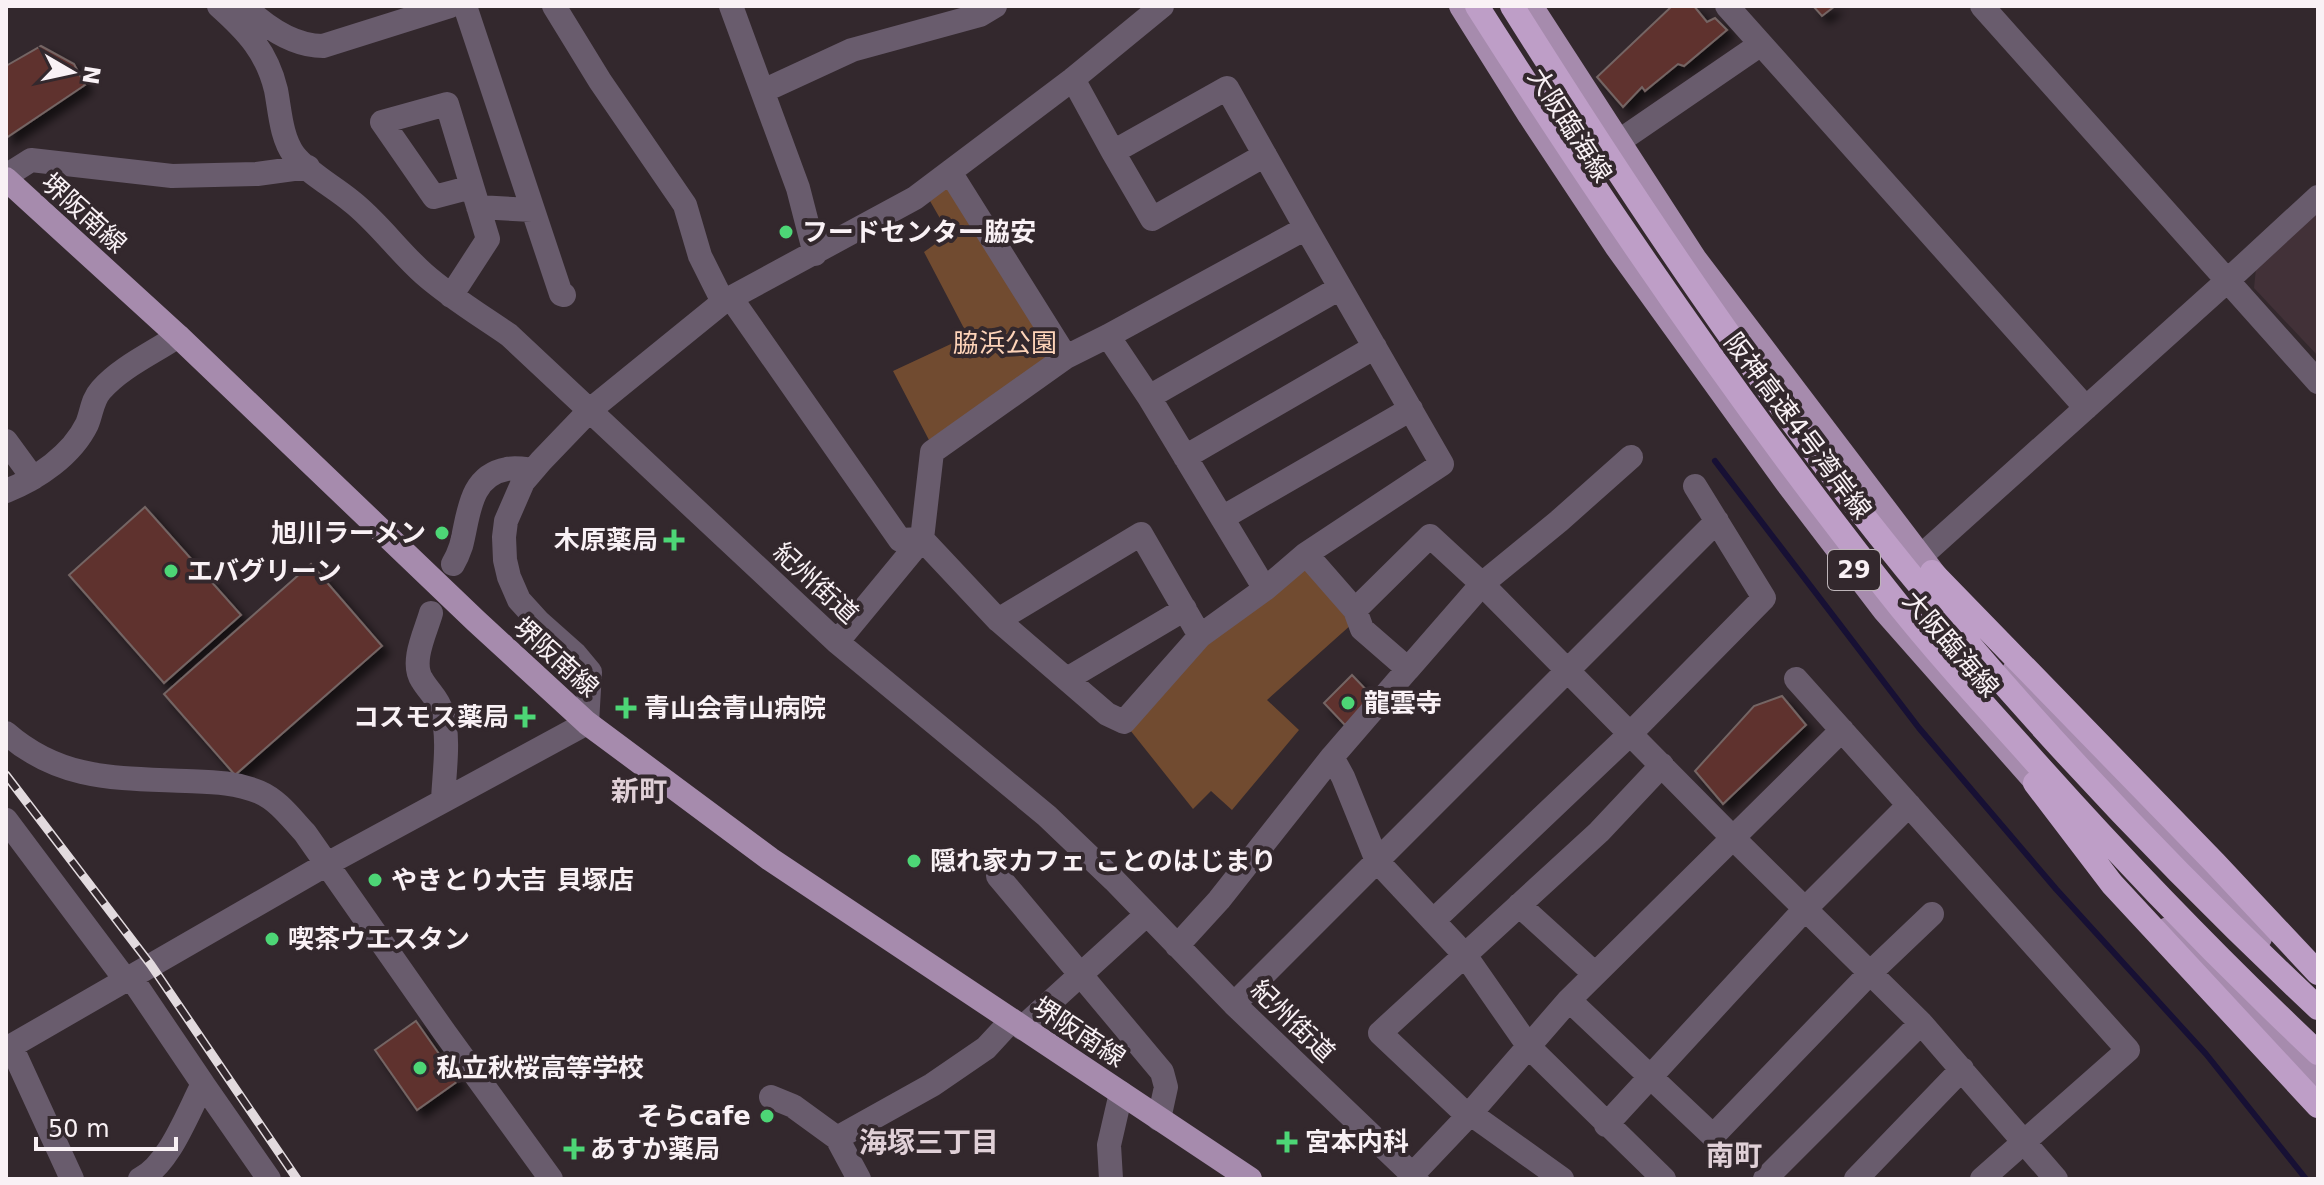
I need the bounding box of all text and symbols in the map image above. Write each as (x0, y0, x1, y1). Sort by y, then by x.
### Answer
north arrow (32, 32, 112, 112)
street label: 大阪臨海線 (1522, 62, 1618, 188)
text: N (77, 64, 105, 86)
street label: 堺阪南線 (35, 167, 133, 259)
place label: フードセンター脇安 (802, 217, 1036, 247)
marker: フードセンター脇安 (777, 223, 795, 241)
street label: 阪神高速4号湾岸線 (1718, 327, 1878, 525)
park label: 脇浜公園 (953, 328, 1057, 358)
place label: 旭川ラーメン (271, 518, 426, 548)
marker: 旭川ラーメン (433, 524, 451, 542)
place label: 木原薬局 (554, 525, 658, 555)
marker: 木原薬局 (665, 531, 683, 549)
street label: 紀州街道 (768, 537, 864, 629)
road number: 29 (1828, 550, 1880, 590)
place label: エバグリーン (187, 556, 342, 586)
marker: エバグリーン (162, 562, 180, 580)
street label: 大阪臨海線 (1897, 585, 2005, 703)
street label: 堺阪南線 (507, 611, 605, 703)
place label: 龍雲寺 (1364, 688, 1442, 718)
place label: 青山会青山病院 (644, 693, 826, 723)
marker: 龍雲寺 (1339, 694, 1357, 712)
marker: 青山会青山病院 (615, 697, 637, 719)
place label: コスモス薬局 (353, 702, 509, 732)
marker: コスモス薬局 (516, 708, 534, 726)
district label: 新町 (611, 775, 667, 808)
place label: 隠れ家カフェ ことのはじまり (930, 846, 1277, 876)
marker: 隠れ家カフェ ことのはじまり (905, 852, 923, 870)
place label: やきとり大吉 貝塚店 (391, 865, 634, 895)
marker: やきとり大吉 貝塚店 (366, 871, 384, 889)
place label: 喫茶ウエスタン (288, 924, 470, 954)
marker: 喫茶ウエスタン (263, 930, 281, 948)
street label: 紀州街道 (1245, 974, 1341, 1068)
street label: 堺阪南線 (1027, 991, 1131, 1073)
place label: 私立秋桜高等学校 (436, 1053, 644, 1083)
marker: 私立秋桜高等学校 (411, 1059, 429, 1077)
scale bar (36, 1101, 176, 1151)
place label: そらcafe (637, 1101, 751, 1131)
marker: そらcafe (758, 1107, 776, 1125)
text: 50 m (48, 1115, 110, 1143)
district label: 海塚三丁目 (859, 1126, 999, 1159)
place label: 宮本内科 (1305, 1127, 1409, 1157)
marker: 宮本内科 (1276, 1131, 1298, 1153)
place label: あすか薬局 (590, 1134, 720, 1164)
district label: 南町 (1706, 1139, 1762, 1172)
marker: あすか薬局 (565, 1140, 583, 1158)

